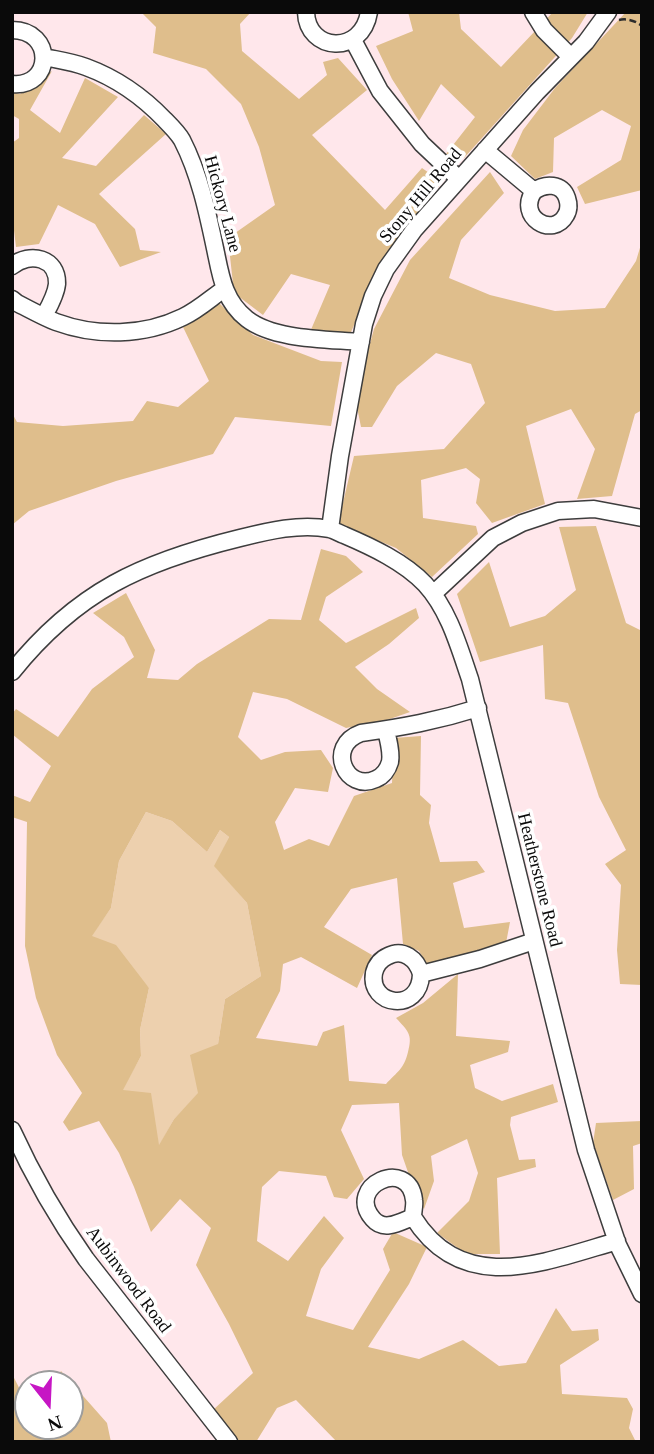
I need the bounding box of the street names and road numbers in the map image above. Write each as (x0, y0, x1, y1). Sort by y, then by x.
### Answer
street label: Stony Hill Road (375, 144, 467, 248)
street label: Hickory Lane (199, 153, 245, 255)
street label: Heatherstone Road (512, 811, 566, 949)
street label: Aubinwood Road (81, 1223, 175, 1337)

